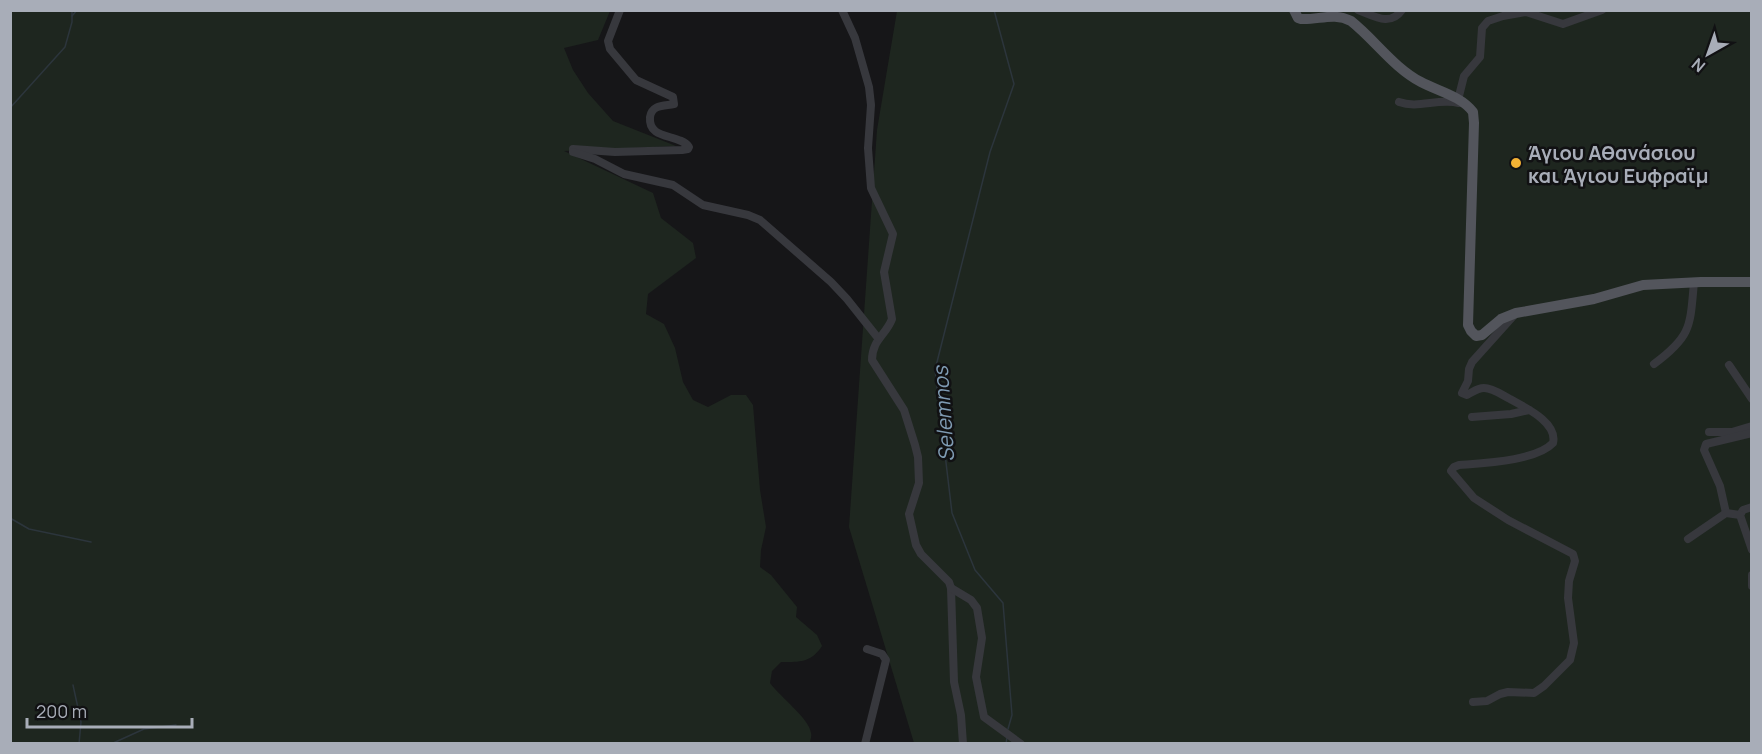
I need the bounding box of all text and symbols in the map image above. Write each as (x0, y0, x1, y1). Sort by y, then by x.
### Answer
north arrow (1678, 24, 1738, 84)
text: N (1687, 53, 1710, 78)
place label: Άγιου Αθανάσιου και Άγιου Ευφραϊμ (1528, 139, 1708, 189)
marker: Άγιου Αθανάσιου και Άγιου Ευφραϊμ (1509, 156, 1523, 170)
water label: Selemnos (926, 363, 960, 463)
scale bar (27, 691, 192, 729)
text: 200 m (36, 699, 87, 723)

